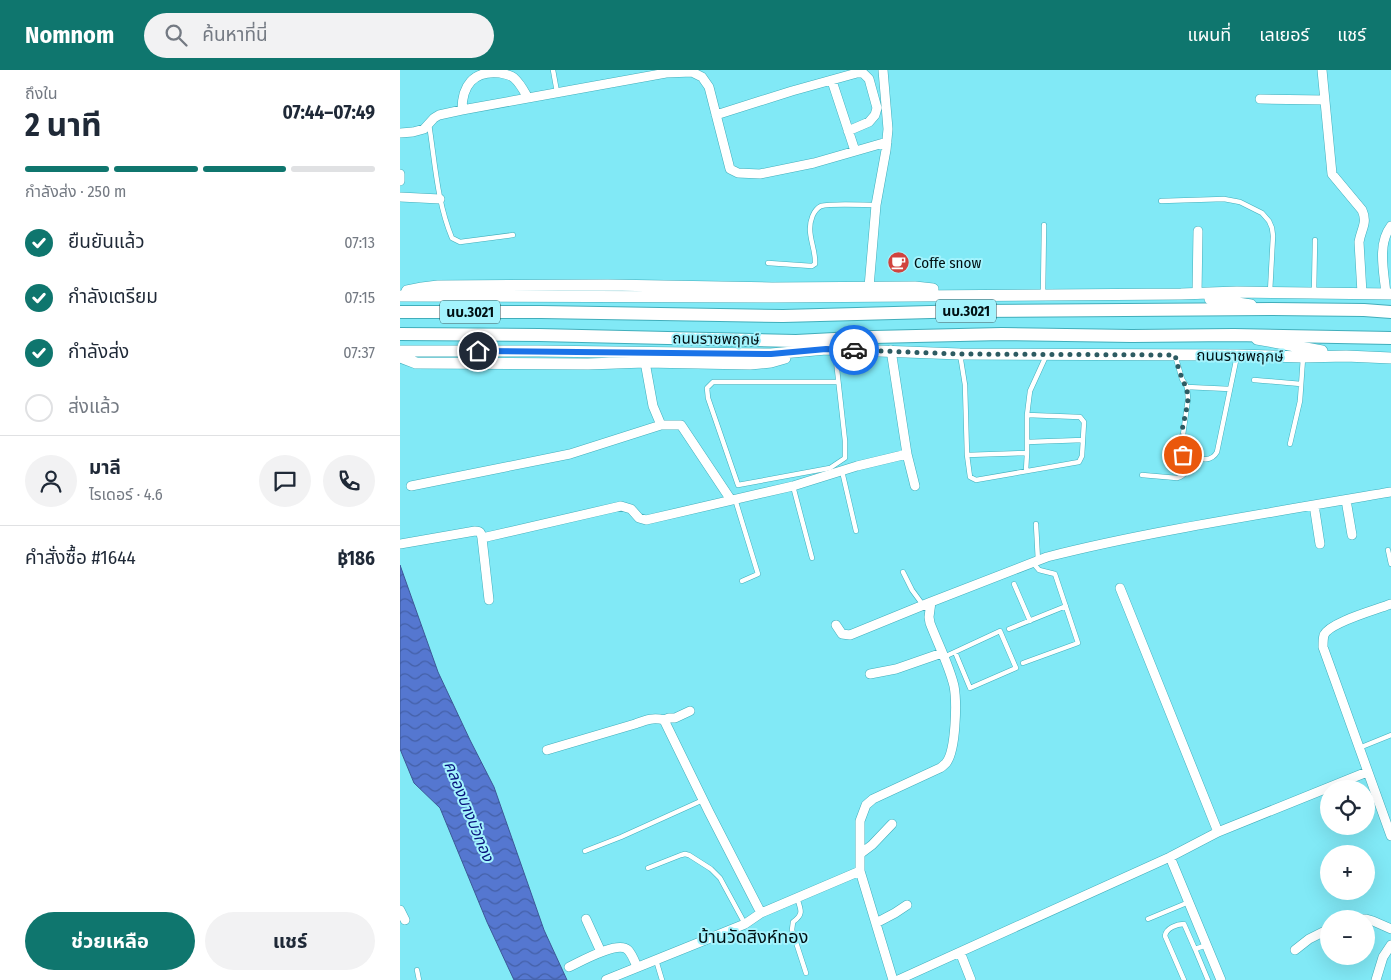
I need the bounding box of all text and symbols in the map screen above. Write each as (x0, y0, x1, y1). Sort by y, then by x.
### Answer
search box (144, 13, 494, 58)
text: Nomnom (25, 21, 114, 49)
icon: search (162, 21, 190, 49)
text: ค้นหาที่นี่ (202, 23, 268, 46)
text: แผนที่ (1187, 24, 1231, 46)
text: เลเยอร์ (1259, 24, 1309, 46)
text: แชร์ (1337, 24, 1366, 46)
text: ถึงใน (25, 84, 58, 103)
text: 07:44–07:49 (282, 101, 375, 124)
text: 2 นาที (25, 106, 102, 144)
text: กำลังส่ง · 250 m (25, 182, 126, 201)
icon: check (25, 229, 53, 257)
text: ยืนยันแล้ว (68, 230, 145, 253)
text: 07:13 (344, 233, 375, 252)
cafe icon: Coffe snow (886, 251, 910, 275)
place label: Coffe snow (914, 254, 981, 272)
icon: check (25, 284, 53, 312)
text: กำลังเตรียม (68, 285, 158, 308)
text: 07:15 (344, 288, 375, 307)
road number: นบ.3021 (440, 300, 500, 323)
road number: นบ.3021 (936, 300, 996, 322)
courier (829, 325, 879, 375)
street label: ถนนราชพฤกษ์ (672, 329, 760, 349)
pin (457, 330, 499, 372)
icon: car (840, 336, 868, 364)
icon: home (464, 337, 492, 365)
icon: check (25, 339, 53, 367)
text: กำลังส่ง (68, 340, 129, 363)
text: 07:37 (343, 343, 375, 362)
street label: ถนนราชพฤกษ์ (1196, 346, 1284, 366)
text: ส่งแล้ว (68, 395, 120, 418)
pin (1162, 434, 1204, 476)
icon: bag (1169, 441, 1197, 469)
button: person (25, 455, 77, 507)
button: chat (259, 455, 311, 507)
button: phone (323, 455, 375, 507)
text: มาลี (89, 456, 121, 479)
text: ไรเดอร์ · 4.6 (89, 485, 163, 504)
text: คำสั่งซื้อ #1644 (25, 546, 136, 569)
text: ฿186 (337, 547, 375, 570)
water label: คลองบางบัวทอง (440, 758, 498, 865)
map controls (1320, 780, 1375, 965)
button: locate (1320, 780, 1375, 835)
button: + (1320, 845, 1375, 900)
button: − (1320, 910, 1375, 965)
button: ช่วยเหลือ (25, 912, 195, 970)
button: แชร์ (205, 912, 375, 970)
district label: บ้านวัดสิงห์ทอง (698, 926, 808, 948)

